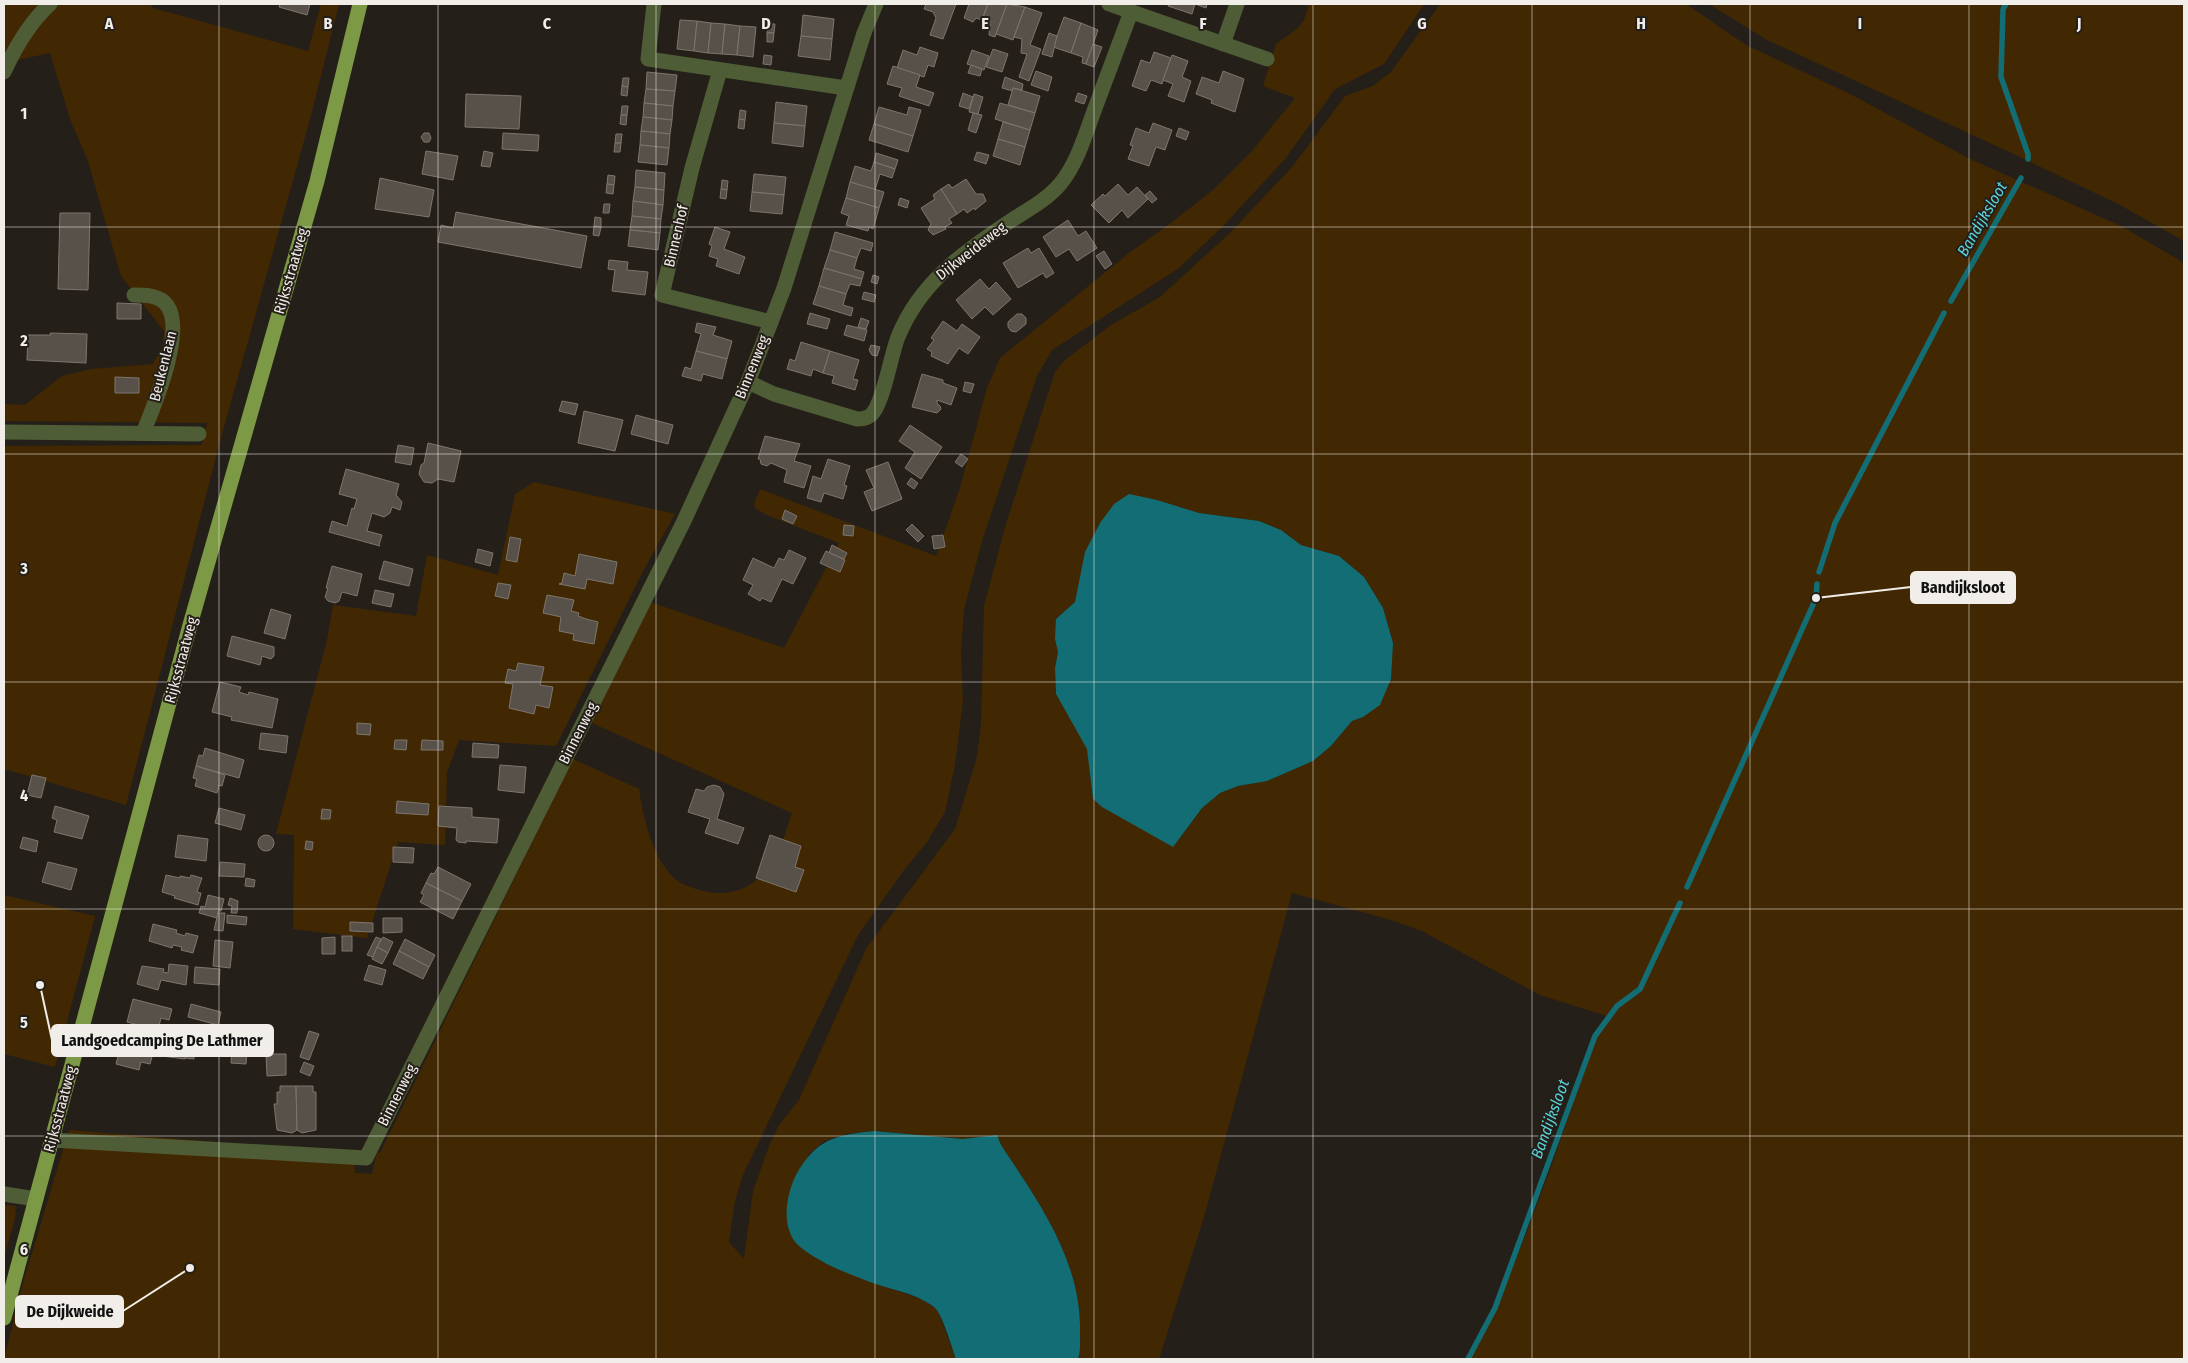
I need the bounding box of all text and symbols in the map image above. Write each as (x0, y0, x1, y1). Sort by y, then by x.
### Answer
text: A (104, 14, 114, 33)
text: B (324, 14, 333, 33)
text: C (543, 14, 552, 33)
text: D (761, 14, 771, 33)
text: E (981, 14, 989, 33)
text: F (1199, 14, 1207, 33)
text: G (1417, 14, 1427, 33)
text: H (1636, 14, 1646, 33)
text: I (1858, 14, 1862, 33)
text: J (2076, 14, 2081, 33)
text: 1 (21, 104, 27, 123)
water label: Bandijksloot (1953, 178, 2011, 260)
street label: Binnenhof (660, 202, 692, 269)
street label: Dijkweideweg (932, 218, 1010, 284)
street label: Rijksstraatweg (270, 226, 312, 316)
street label: Beukenlaan (146, 329, 180, 403)
text: 2 (19, 331, 28, 350)
street label: Binnenweg (731, 332, 773, 402)
text: 3 (19, 559, 28, 578)
callout: Bandijksloot (1911, 572, 2015, 603)
text: Bandijksloot (1921, 578, 2006, 597)
street label: Rijksstraatweg (161, 615, 201, 705)
street label: Binnenweg (555, 699, 601, 767)
text: 4 (20, 786, 28, 805)
text: 5 (20, 1013, 28, 1032)
callout: Landgoedcamping De Lathmer (52, 1025, 273, 1056)
text: Landgoedcamping De Lathmer (61, 1031, 263, 1050)
street label: Binnenweg (374, 1061, 420, 1129)
street label: Rijksstraatweg (40, 1064, 80, 1154)
water label: Bandijksloot (1527, 1076, 1573, 1161)
text: 6 (20, 1240, 28, 1259)
callout: De Dijkweide (16, 1296, 123, 1327)
text: De Dijkweide (27, 1302, 114, 1321)

